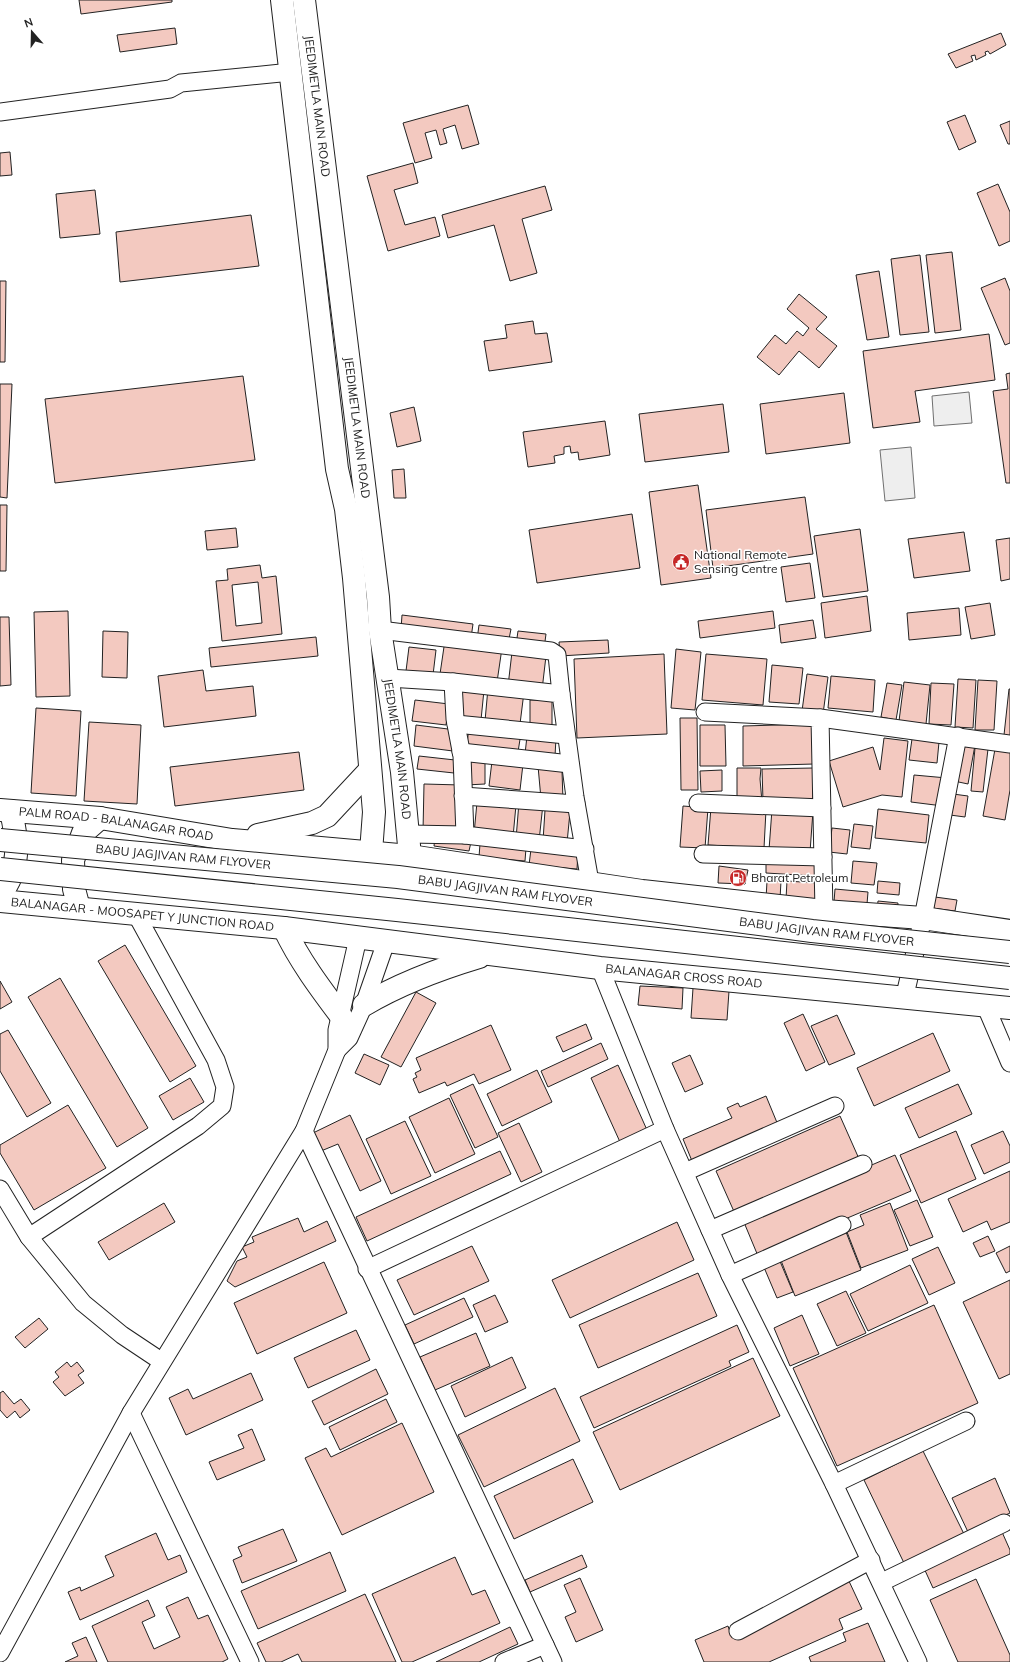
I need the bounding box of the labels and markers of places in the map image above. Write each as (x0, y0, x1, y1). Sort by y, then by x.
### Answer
place label: National Remote Sensing Centre (694, 547, 787, 576)
public building icon: National Remote Sensing Centre (671, 552, 691, 572)
fuel station icon: Bharat Petroleum (728, 868, 748, 888)
place label: Bharat Petroleum (751, 870, 848, 885)

